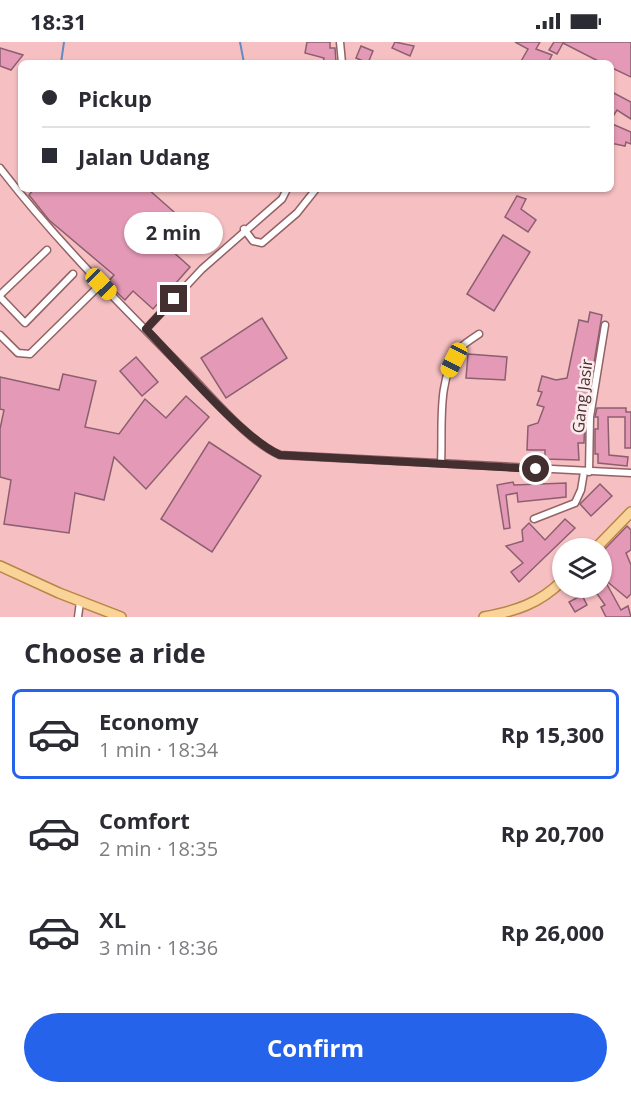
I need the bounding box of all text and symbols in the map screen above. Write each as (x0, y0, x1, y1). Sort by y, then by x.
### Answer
text: 18:31 (30, 6, 87, 36)
text: Pickup (78, 83, 152, 113)
text: Jalan Udang (78, 141, 209, 171)
callout: 2 min (124, 212, 224, 254)
text: 2 min (146, 219, 201, 246)
car (82, 265, 120, 303)
route end (160, 285, 187, 312)
car (438, 340, 470, 380)
street label: Gang Jasir (567, 357, 598, 434)
route start (522, 455, 549, 482)
map controls (552, 538, 612, 598)
button: layers (552, 538, 612, 598)
text: Choose a ride (24, 634, 206, 671)
text: Economy (99, 706, 198, 736)
icon: car (27, 707, 81, 761)
text: Rp 15,300 (501, 719, 604, 749)
text: 1 min · 18:34 (99, 736, 218, 763)
text: Comfort (99, 805, 190, 835)
icon: car (27, 806, 81, 860)
text: Rp 20,700 (501, 818, 604, 848)
text: 2 min · 18:35 (99, 835, 218, 862)
text: XL (99, 904, 126, 934)
icon: car (27, 905, 81, 959)
text: Rp 26,000 (501, 917, 604, 947)
text: 3 min · 18:36 (99, 934, 218, 961)
button: Confirm (24, 1013, 607, 1082)

